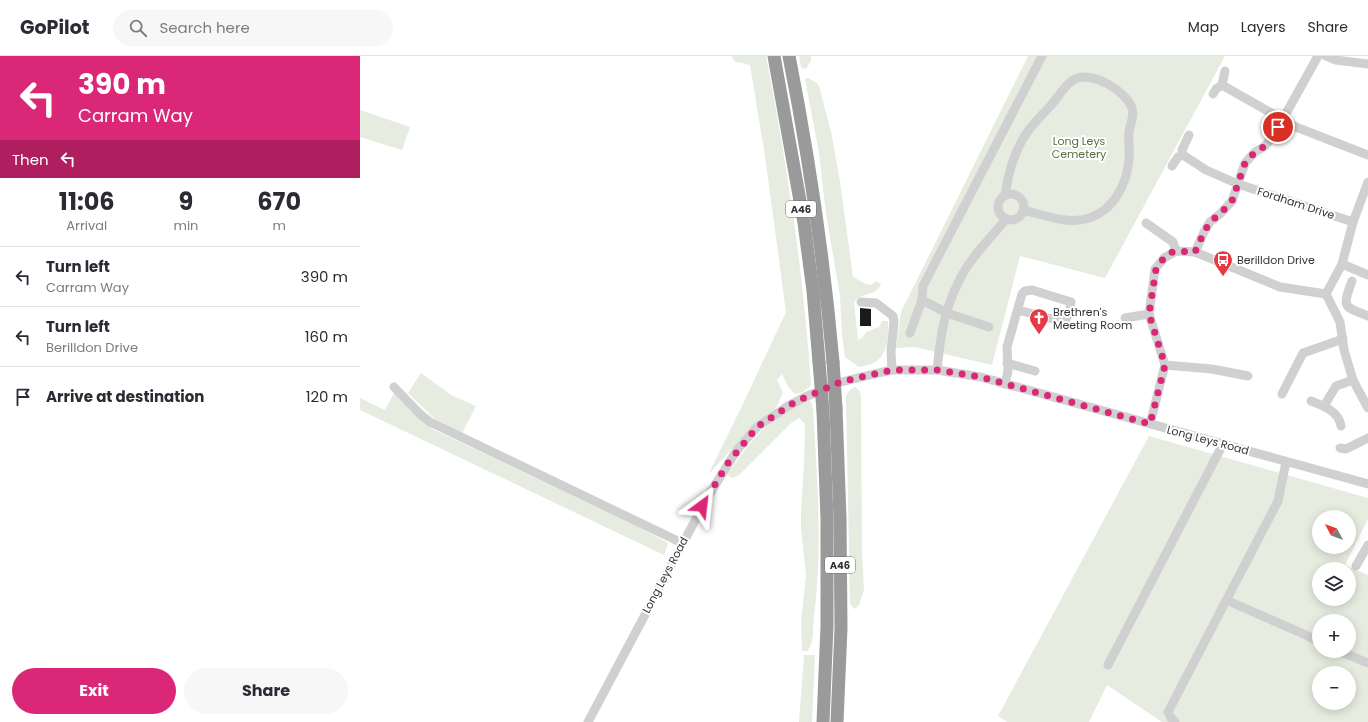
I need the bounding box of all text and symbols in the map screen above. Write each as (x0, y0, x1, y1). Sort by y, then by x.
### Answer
search box (113, 10, 393, 46)
text: GoPilot (20, 14, 89, 41)
icon: search (127, 17, 149, 39)
text: Search here (159, 17, 250, 38)
text: Map (1188, 17, 1219, 37)
text: Layers (1241, 17, 1285, 37)
text: Share (1307, 17, 1348, 37)
text: 390 m (78, 65, 166, 104)
icon: left (12, 72, 64, 124)
text: Carram Way (78, 103, 193, 128)
pin (1261, 110, 1295, 144)
icon: arrive (1267, 116, 1289, 138)
park label: Long Leys Cemetery (1052, 133, 1107, 162)
icon: left (57, 148, 79, 170)
text: Then (12, 149, 49, 170)
street label: Fordham Drive (1255, 183, 1337, 223)
text: 11:06 (59, 185, 115, 218)
text: 9 (179, 185, 193, 218)
text: 670 (257, 185, 301, 218)
road number: A46 (786, 201, 816, 217)
text: Arrival (66, 216, 107, 235)
text: min (174, 216, 198, 235)
text: m (273, 216, 286, 235)
bus stop icon: Berilldon Drive (1212, 249, 1234, 277)
place label: Berilldon Drive (1237, 252, 1315, 268)
text: Turn left (46, 256, 110, 277)
icon: left (12, 266, 34, 288)
text: 390 m (301, 266, 348, 287)
text: Carram Way (46, 278, 129, 297)
place label: Brethren's Meeting Room (1053, 304, 1132, 333)
church icon: Brethren's Meeting Room (1028, 307, 1050, 335)
text: Turn left (46, 316, 110, 337)
icon: left (12, 326, 34, 348)
text: 160 m (305, 326, 348, 347)
text: Berilldon Drive (46, 338, 138, 357)
icon: arrive (12, 386, 34, 408)
text: Arrive at destination (46, 386, 204, 407)
text: 120 m (306, 386, 348, 407)
street label: Long Leys Road (1165, 421, 1251, 459)
position arrow (681, 485, 723, 527)
north arrow (1312, 510, 1356, 554)
map controls (1312, 510, 1356, 710)
street label: Long Leys Road (638, 534, 692, 616)
road number: A46 (825, 557, 855, 573)
button: layers (1312, 562, 1356, 606)
button: + (1312, 614, 1356, 658)
button: − (1312, 666, 1356, 710)
button: Exit (12, 668, 176, 714)
button: Share (184, 668, 348, 714)

